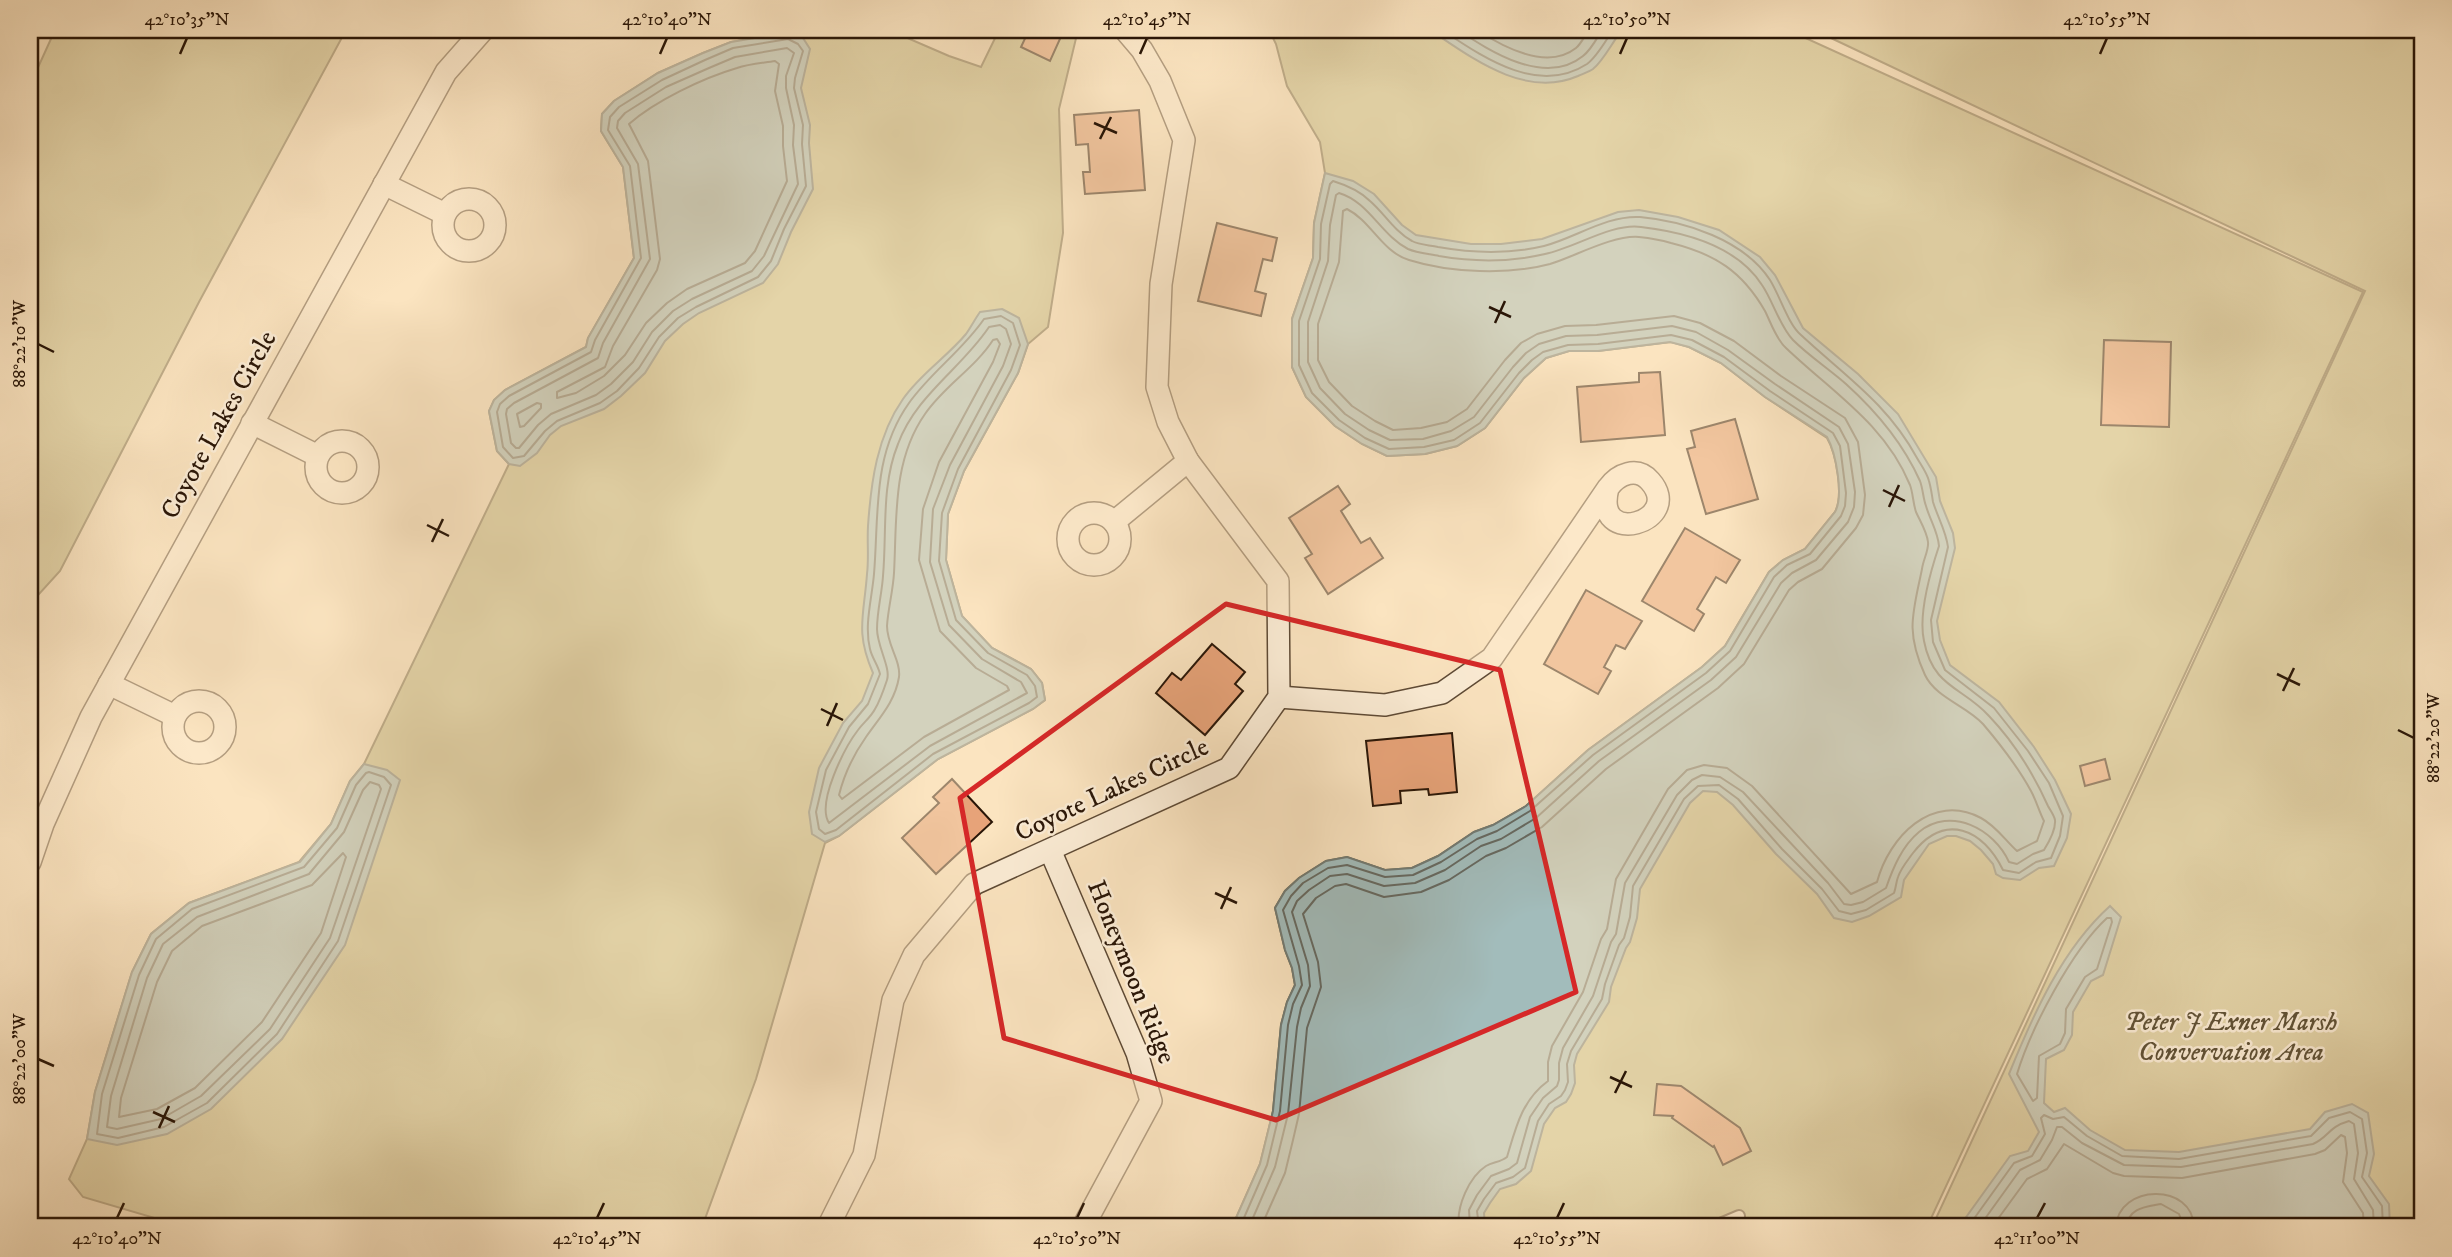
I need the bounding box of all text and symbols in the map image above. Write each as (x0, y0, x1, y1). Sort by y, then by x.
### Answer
text: 42°10'35"N (144, 9, 230, 31)
text: 42°10'40"N (622, 9, 712, 31)
text: 42°10'45"N (1103, 9, 1192, 31)
text: 42°10'50"N (1583, 9, 1671, 31)
text: 42°10'55"N (2063, 9, 2151, 31)
text: 88°22'10"W (9, 300, 31, 388)
street label: Coyote Lakes Circle (154, 325, 284, 525)
text: 88°22'20"W (2423, 692, 2445, 783)
street label: Coyote Lakes Circle (1010, 731, 1214, 849)
street label: Honeymoon Ridge (1079, 875, 1183, 1069)
park label: Peter J Exner Marsh Convervation Area (2125, 1006, 2338, 1069)
text: 88°22'00"W (9, 1013, 31, 1104)
text: 42°10'40"N (72, 1228, 162, 1250)
text: 42°10'45"N (553, 1228, 642, 1250)
text: 42°10'50"N (1033, 1228, 1121, 1250)
text: 42°10'55"N (1513, 1228, 1601, 1250)
text: 42°11'00"N (1994, 1228, 2080, 1250)

